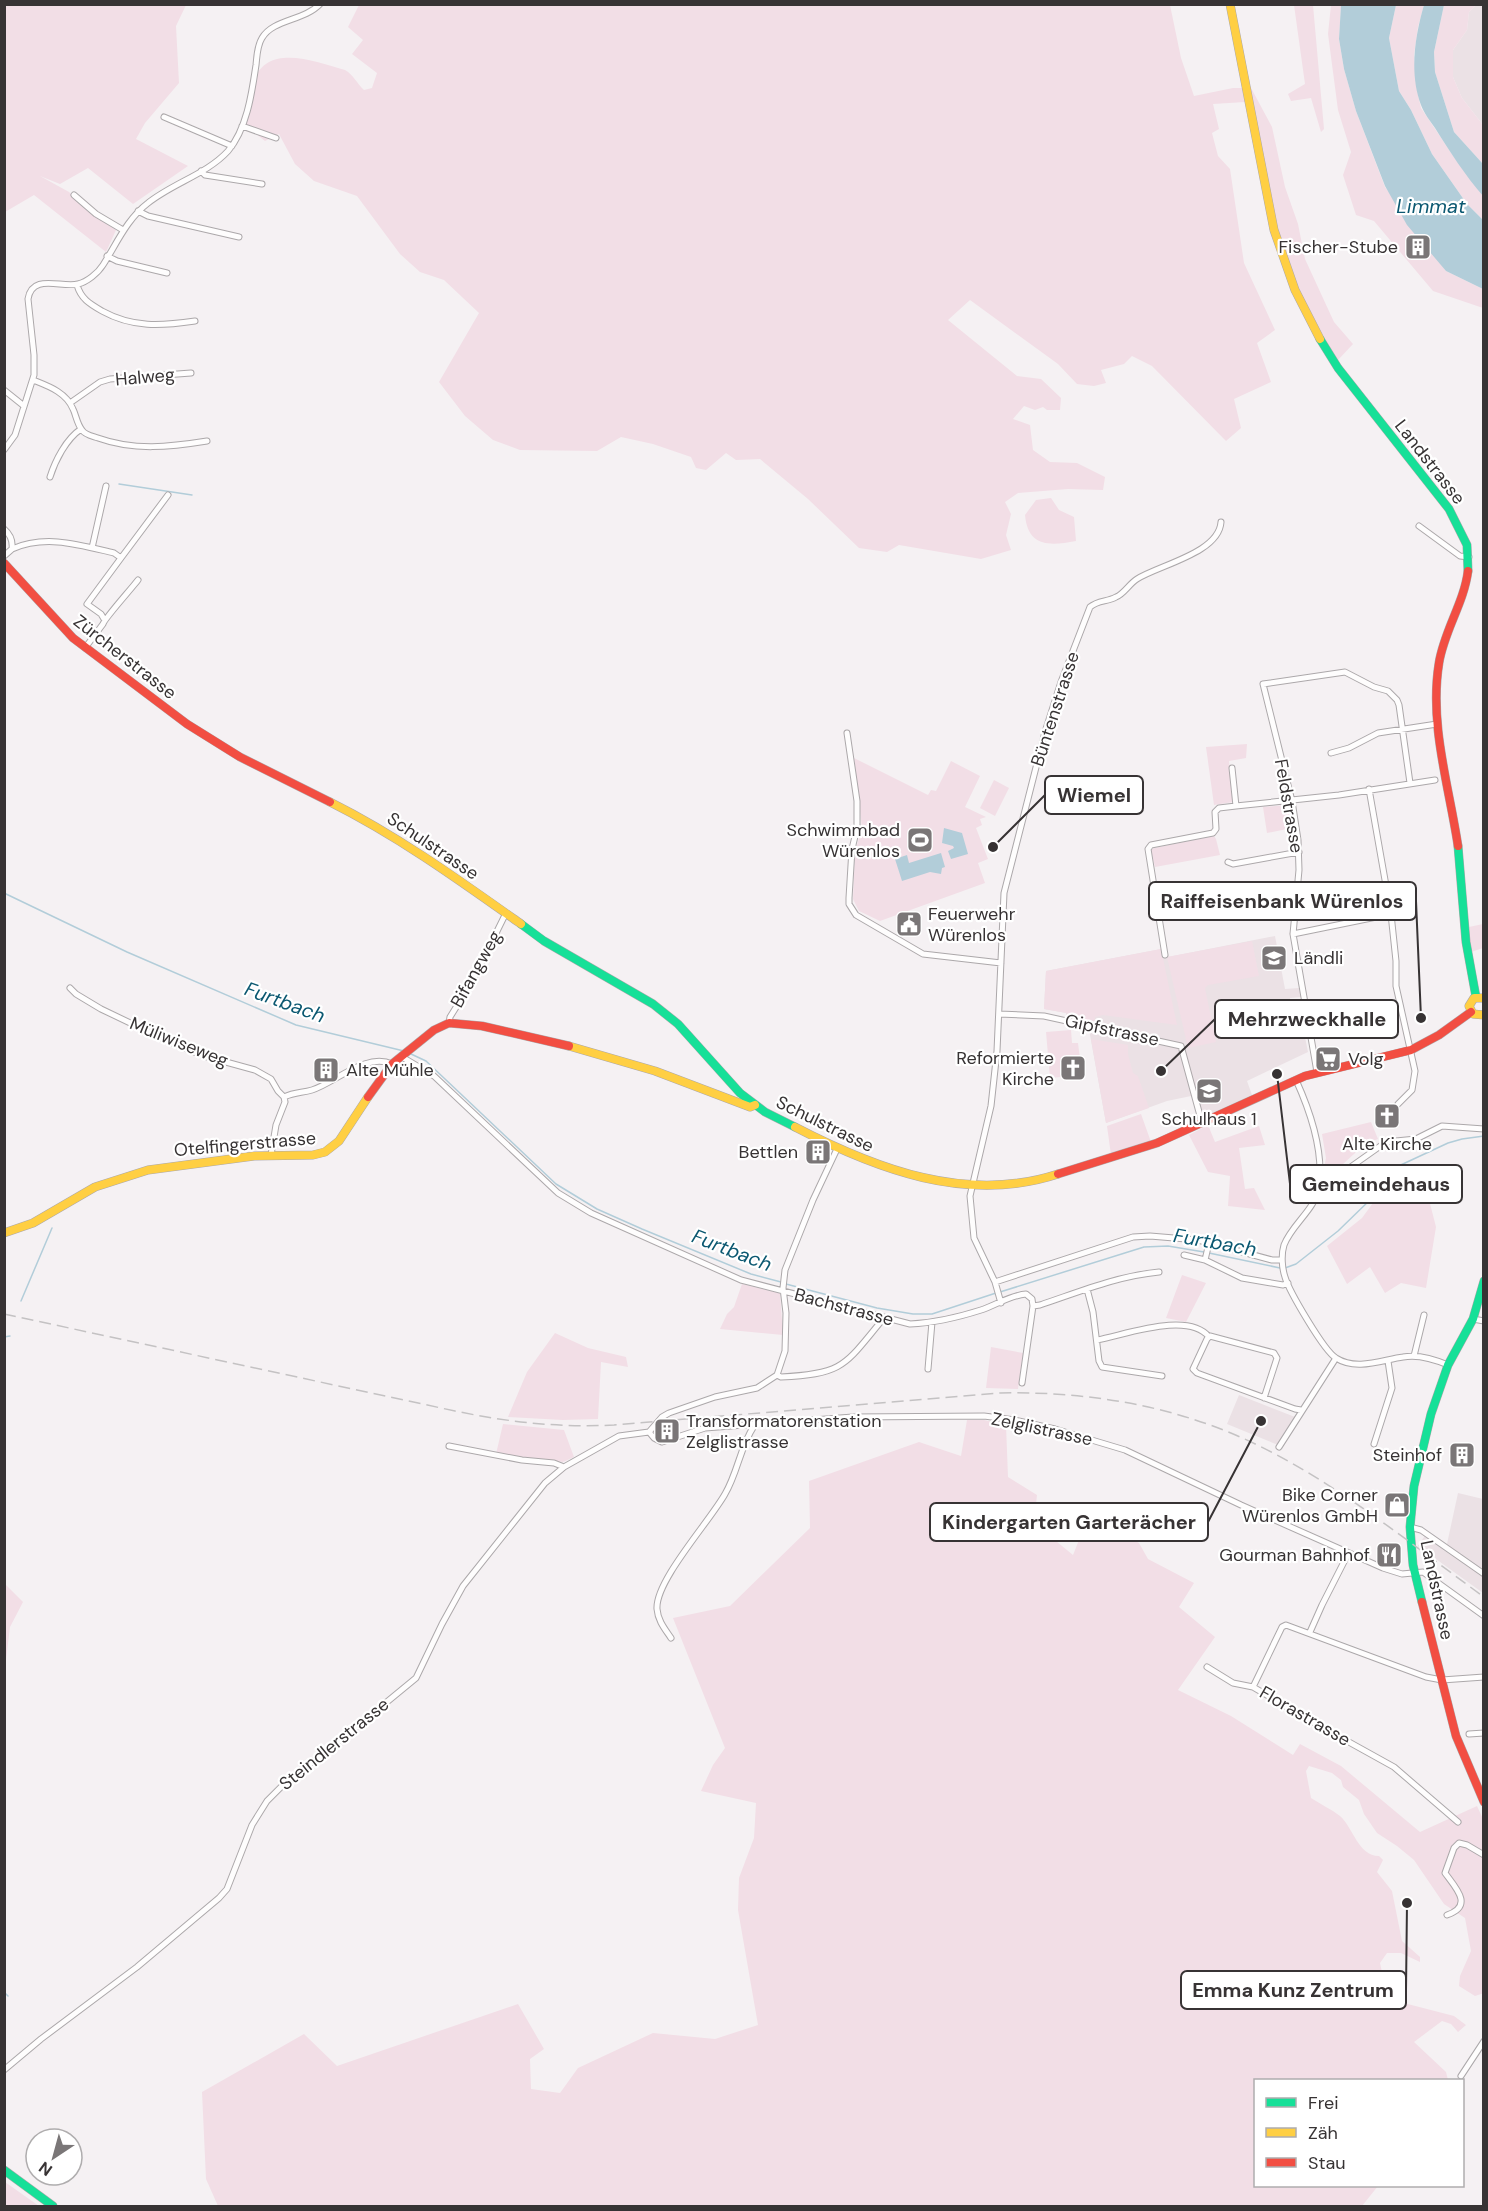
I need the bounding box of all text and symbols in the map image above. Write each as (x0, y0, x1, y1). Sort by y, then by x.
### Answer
water label: Limmat (1396, 193, 1466, 219)
building icon: Fischer-Stube (1403, 232, 1433, 262)
place label: Fischer-Stube (1278, 235, 1398, 259)
street label: Halweg (114, 362, 176, 392)
street label: Landstrasse (1389, 415, 1471, 509)
street label: Zürcherstrasse (69, 609, 181, 705)
street label: Büntenstrasse (1025, 649, 1085, 769)
street label: Feldstrasse (1269, 757, 1309, 855)
callout: Wiemel (1045, 776, 1143, 814)
text: Wiemel (1057, 782, 1131, 808)
street label: Schulstrasse (382, 806, 484, 886)
place label: Schwimmbad Würenlos (786, 818, 900, 863)
sports icon: Schwimmbad Würenlos (905, 825, 935, 855)
callout: Raiffeisenbank Würenlos (1149, 882, 1416, 920)
text: Raiffeisenbank Würenlos (1161, 888, 1403, 914)
place label: Feuerwehr Würenlos (928, 902, 1016, 947)
public building icon: Feuerwehr Würenlos (894, 909, 924, 939)
street label: Bifangweg (445, 926, 507, 1012)
school or university icon: Ländli (1259, 943, 1289, 973)
place label: Ländli (1294, 946, 1343, 970)
water label: Furtbach (241, 975, 329, 1029)
callout: Mehrzweckhalle (1215, 1000, 1398, 1038)
text: Mehrzweckhalle (1228, 1006, 1386, 1032)
street label: Gipfstrasse (1063, 1008, 1161, 1052)
street label: Müliwiseweg (126, 1011, 232, 1073)
supermarket icon: Volg (1313, 1044, 1343, 1074)
place label: Reformierte Kirche (956, 1046, 1054, 1091)
place label: Volg (1348, 1047, 1384, 1071)
church icon: Reformierte Kirche (1058, 1053, 1088, 1083)
building icon: Alte Mühle (311, 1055, 341, 1085)
place label: Alte Mühle (346, 1058, 434, 1082)
school or university icon: Schulhaus 1 (1194, 1076, 1224, 1106)
street label: Schulstrasse (772, 1090, 878, 1158)
church icon: Alte Kirche (1372, 1101, 1402, 1131)
place label: Schulhaus 1 (1161, 1107, 1257, 1131)
street label: Otelfingerstrasse (173, 1126, 317, 1162)
place label: Alte Kirche (1342, 1132, 1432, 1156)
building icon: Bettlen (803, 1137, 833, 1167)
place label: Bettlen (739, 1140, 798, 1164)
callout: Gemeindehaus (1290, 1165, 1462, 1203)
text: Gemeindehaus (1302, 1171, 1450, 1197)
water label: Furtbach (1172, 1222, 1258, 1262)
water label: Furtbach (688, 1223, 776, 1277)
street label: Bachstrasse (792, 1282, 896, 1332)
street label: Zelglistrasse (989, 1407, 1095, 1451)
place label: Transformatorenstation Zelglistrasse (686, 1409, 882, 1454)
building icon: Transformatorenstation Zelglistrasse (652, 1416, 682, 1446)
building icon: Steinhof (1447, 1440, 1477, 1470)
place label: Steinhof (1373, 1443, 1442, 1467)
place label: Bike Corner Würenlos GmbH (1242, 1483, 1378, 1528)
shop icon: Bike Corner Würenlos GmbH (1382, 1490, 1412, 1520)
callout: Kindergarten Garterächer (930, 1503, 1208, 1541)
text: Kindergarten Garterächer (942, 1509, 1196, 1535)
street label: Landstrasse (1415, 1538, 1459, 1642)
restaurant icon: Gourman Bahnhof (1374, 1540, 1404, 1570)
place label: Gourman Bahnhof (1219, 1543, 1370, 1567)
street label: Florastrasse (1255, 1680, 1355, 1752)
street label: Steindlerstrasse (274, 1692, 394, 1796)
callout: Emma Kunz Zentrum (1181, 1971, 1406, 2009)
text: Emma Kunz Zentrum (1192, 1977, 1394, 2003)
legend (1254, 2079, 1464, 2187)
text: Frei (1308, 2091, 1339, 2115)
text: Zäh (1308, 2121, 1338, 2145)
north arrow (24, 2127, 84, 2187)
text: Stau (1308, 2151, 1346, 2175)
text: N (35, 2157, 56, 2181)

